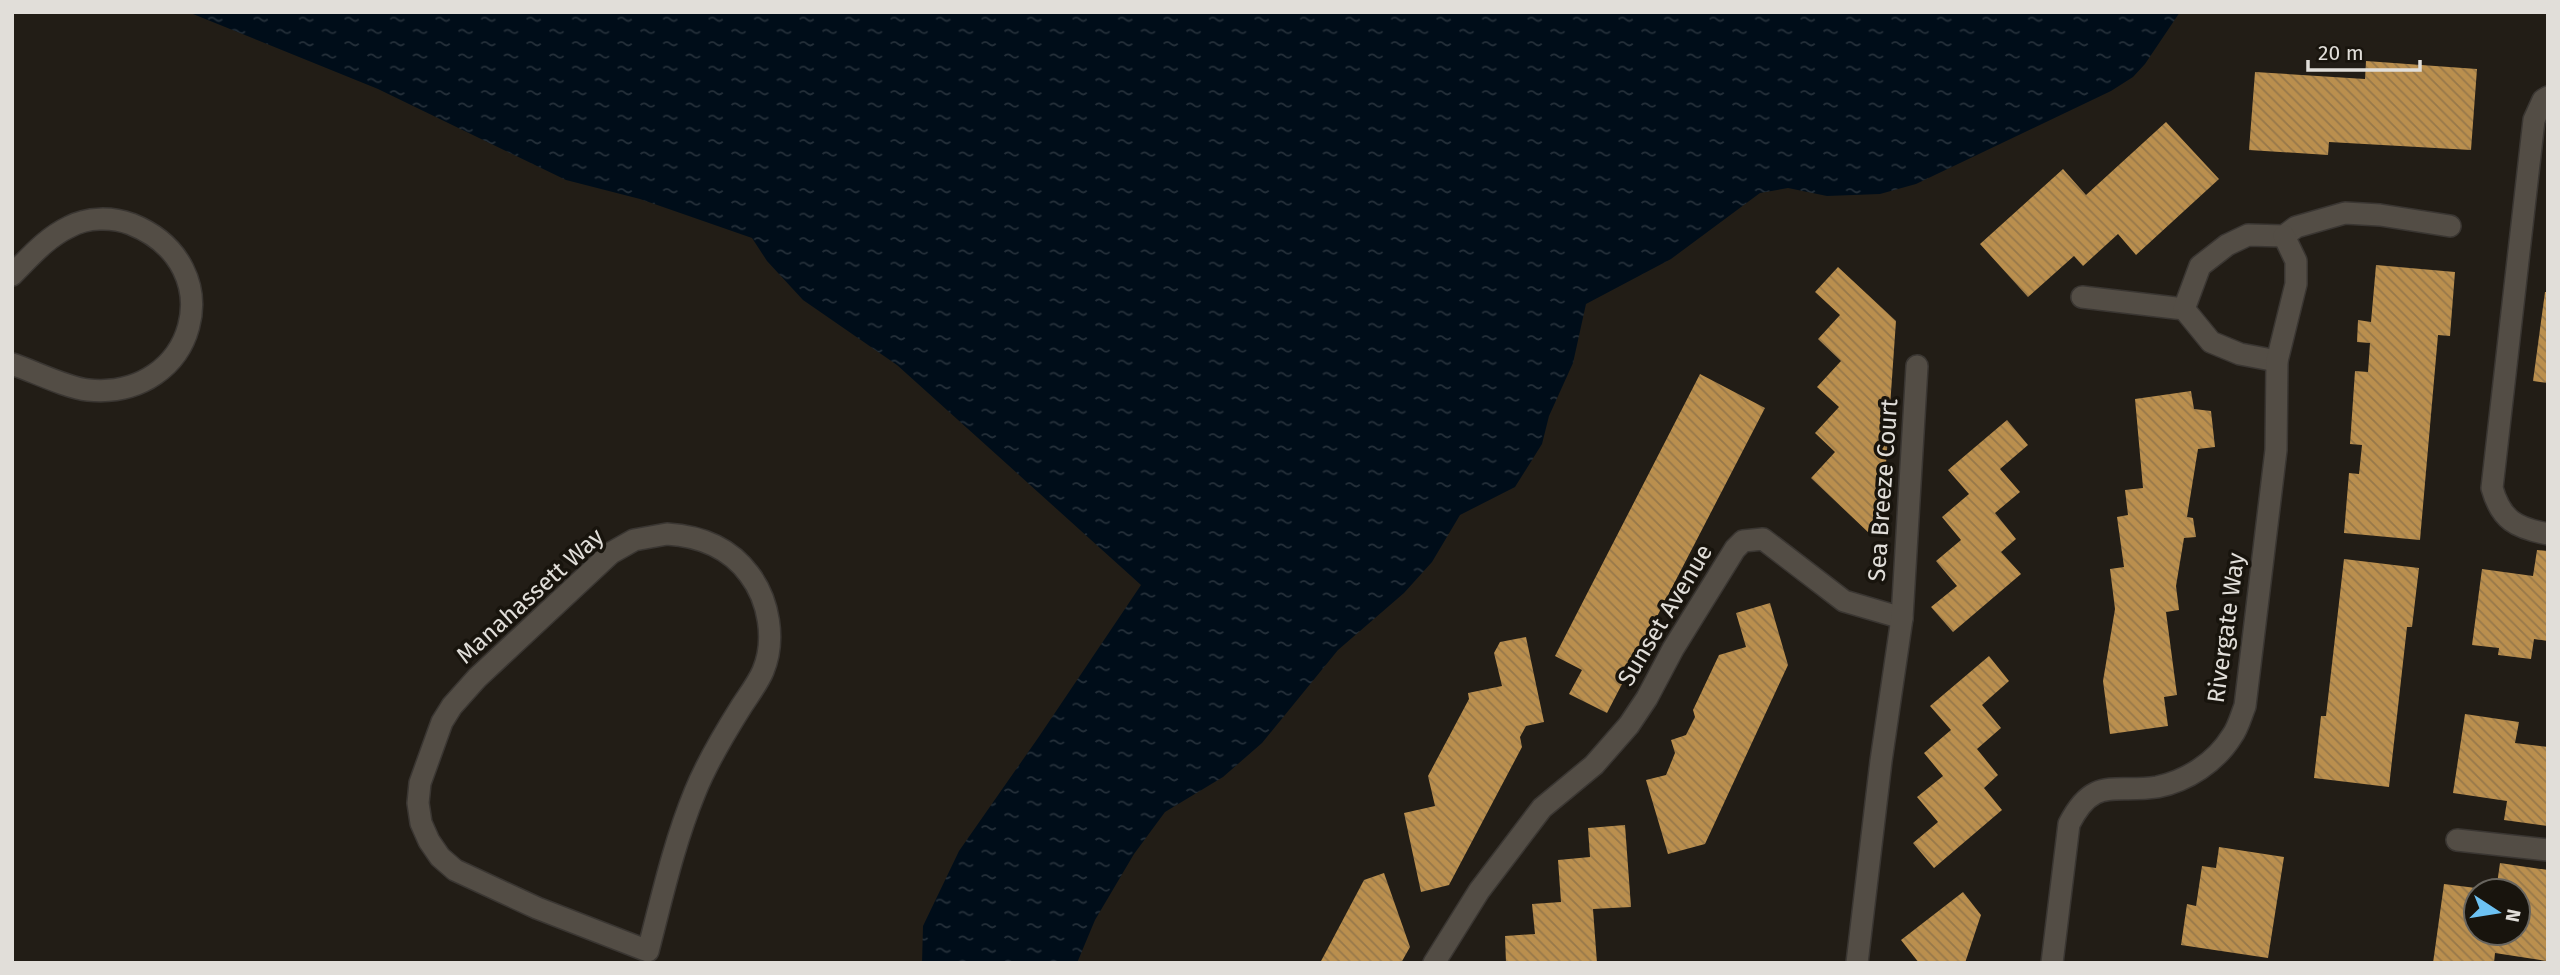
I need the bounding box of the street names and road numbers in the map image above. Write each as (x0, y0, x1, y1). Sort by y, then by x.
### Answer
street label: Sea Breeze Court (1863, 397, 1903, 582)
street label: Manahassett Way (451, 522, 609, 669)
street label: Sunset Avenue (1612, 539, 1718, 691)
street label: Rivergate Way (2202, 551, 2250, 705)

